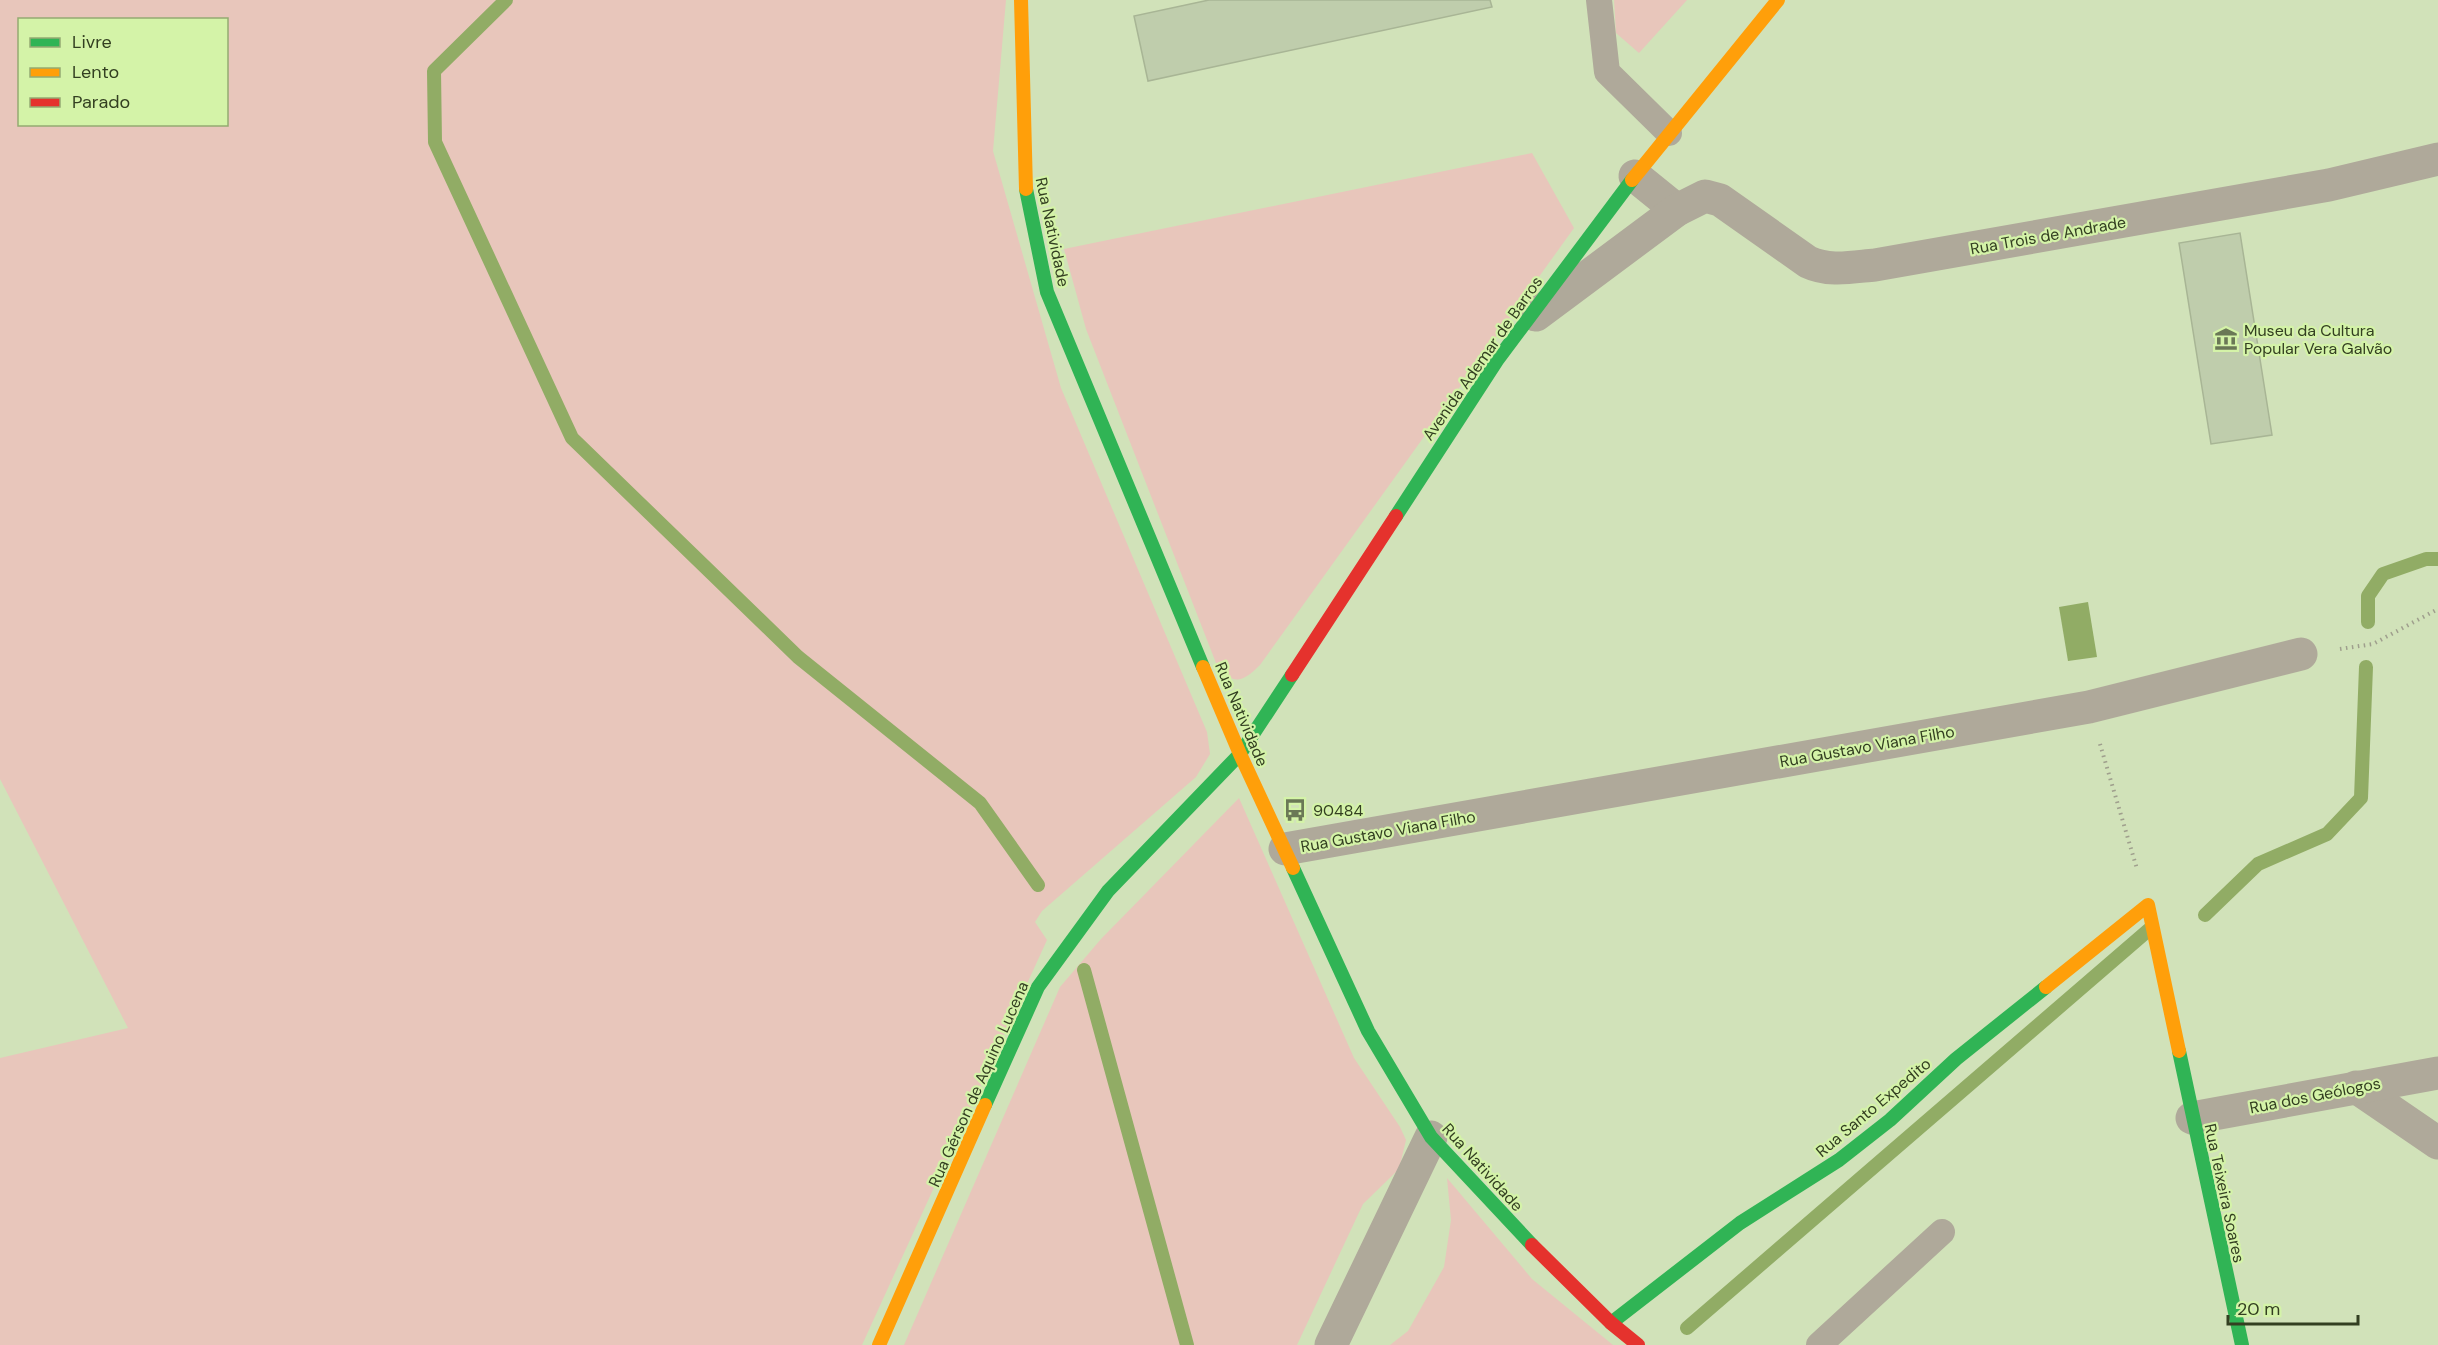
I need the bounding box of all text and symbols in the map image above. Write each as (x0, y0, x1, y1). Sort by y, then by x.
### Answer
legend (18, 18, 228, 126)
text: Livre (72, 30, 112, 54)
text: Lento (72, 60, 119, 84)
text: Parado (72, 90, 130, 114)
street label: Rua Natividade (1031, 175, 1074, 289)
street label: Rua Trois de Andrade (1969, 211, 2128, 260)
street label: Avenida Ademar de Barros (1418, 272, 1547, 445)
place label: Museu da Cultura Popular Vera Galvão (2244, 320, 2392, 359)
museum icon: Museu da Cultura Popular Vera Galvão (2213, 326, 2239, 352)
street label: Rua Natividade (1210, 659, 1273, 770)
street label: Rua Gustavo Viana Filho (1778, 721, 1956, 772)
bus stop icon: 90484 (1282, 797, 1308, 823)
place label: 90484 (1313, 800, 1363, 821)
street label: Rua Gustavo Viana Filho (1299, 806, 1477, 857)
street label: Rua Gérson de Aquino Lucena (924, 978, 1033, 1190)
street label: Rua Santo Expedito (1811, 1053, 1935, 1162)
street label: Rua dos Geólogos (2248, 1072, 2382, 1118)
street label: Rua Natividade (1438, 1119, 1528, 1216)
street label: Rua Teixeira Soares (2200, 1122, 2250, 1265)
scale bar (2228, 1288, 2358, 1326)
text: 20 m (2237, 1297, 2280, 1321)

